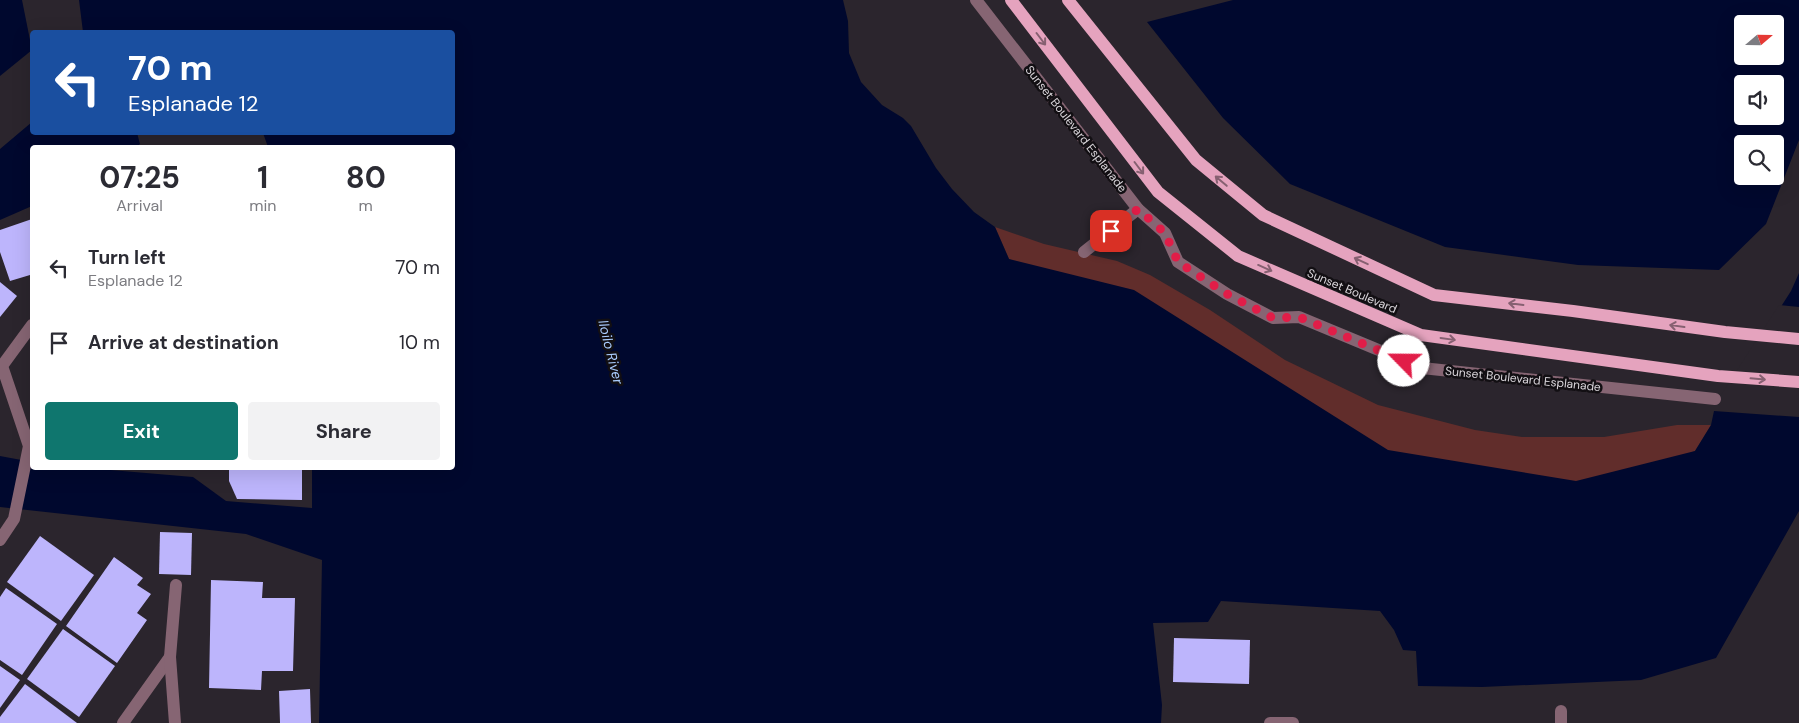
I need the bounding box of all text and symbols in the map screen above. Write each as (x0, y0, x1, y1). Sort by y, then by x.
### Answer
north arrow (1734, 15, 1784, 65)
map controls (1734, 15, 1784, 185)
one-way arrow (1035, 32, 1046, 45)
text: 70 m (128, 45, 212, 91)
icon: left (45, 50, 110, 115)
street label: Sunset Boulevard Esplanade (1022, 62, 1131, 196)
button: sound (1734, 75, 1784, 125)
text: Esplanade 12 (128, 89, 258, 118)
button: search (1734, 135, 1784, 185)
text: 07:25 (99, 158, 180, 197)
text: 1 (257, 158, 268, 197)
text: 80 (346, 158, 386, 197)
one-way arrow (1134, 161, 1145, 174)
one-way arrow (1215, 175, 1228, 186)
text: Arrival (116, 195, 163, 216)
text: min (249, 195, 276, 216)
text: m (359, 195, 373, 216)
pin (1090, 210, 1132, 252)
icon: arrive (1097, 217, 1125, 245)
text: Turn left (88, 245, 166, 270)
icon: left (45, 254, 73, 282)
text: 70 m (395, 255, 440, 280)
one-way arrow (1354, 256, 1369, 265)
one-way arrow (1257, 263, 1272, 273)
street label: Sunset Boulevard (1305, 265, 1399, 317)
text: Esplanade 12 (88, 270, 183, 291)
one-way arrow (1508, 299, 1524, 309)
water label: Iloilo River (594, 318, 628, 387)
one-way arrow (1669, 320, 1685, 330)
icon: arrive (45, 329, 73, 357)
text: Arrive at destination (88, 330, 279, 355)
text: 10 m (399, 330, 440, 355)
position arrow (1377, 334, 1429, 386)
one-way arrow (1440, 334, 1456, 344)
street label: Sunset Boulevard Esplanade (1444, 363, 1602, 395)
one-way arrow (1750, 374, 1766, 384)
button: Exit (45, 402, 238, 460)
button: Share (248, 402, 440, 460)

